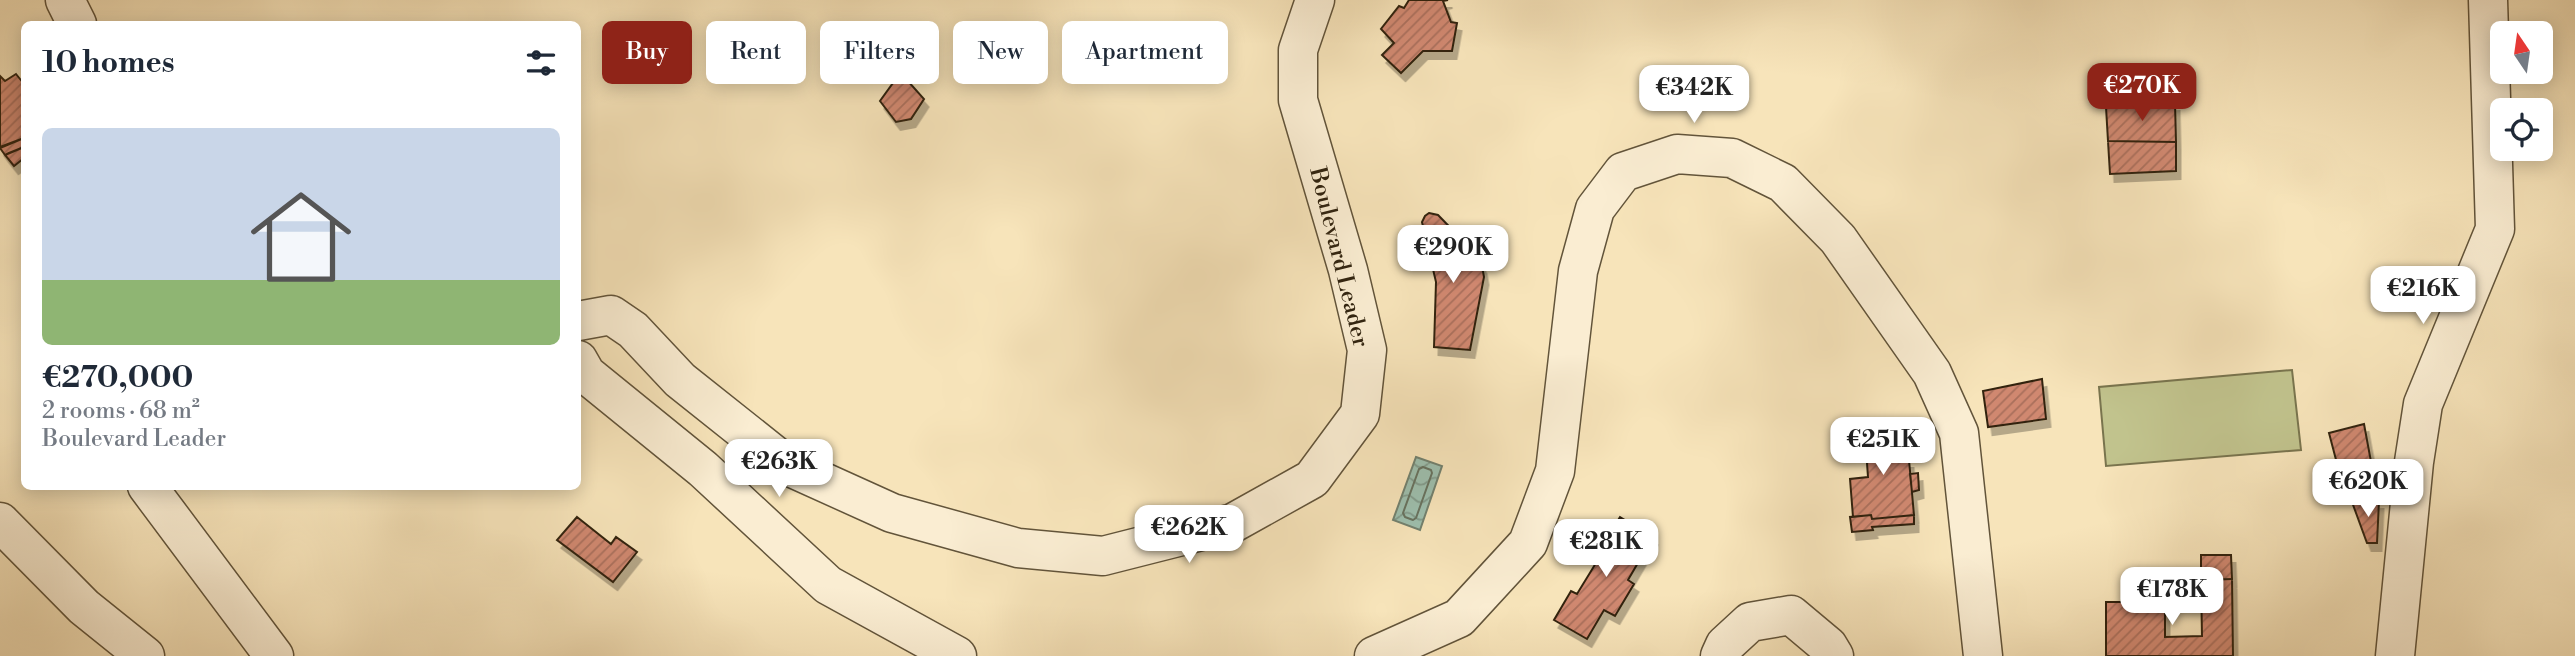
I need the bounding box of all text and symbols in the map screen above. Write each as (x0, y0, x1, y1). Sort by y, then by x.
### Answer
chip: Buy (602, 21, 692, 84)
chip: Rent (706, 21, 806, 84)
chip: Filters (820, 21, 939, 84)
chip: New (953, 21, 1048, 84)
chip: Apartment (1062, 21, 1228, 84)
north arrow (2490, 21, 2553, 84)
map controls (2490, 21, 2553, 161)
text: 10 homes (42, 44, 175, 82)
icon: filters (522, 44, 560, 82)
pin: €270K (2093, 64, 2191, 123)
pin: €342K (1645, 66, 1743, 125)
text: €270K (2103, 72, 2181, 100)
text: €342K (1655, 74, 1733, 102)
button: locate (2490, 98, 2553, 161)
street label: Boulevard Leader (1303, 164, 1375, 350)
icon: home (238, 174, 364, 300)
pin: €290K (1404, 226, 1502, 285)
text: €290K (1413, 234, 1493, 262)
pin: €216K (2374, 266, 2472, 326)
text: €216K (2387, 275, 2459, 303)
text: €270,000 (42, 359, 193, 397)
text: 2 rooms · 68 m² (42, 397, 200, 425)
pin: €251K (1834, 418, 1932, 477)
text: Boulevard Leader (42, 425, 226, 453)
text: €251K (1846, 426, 1920, 454)
pin: €263K (730, 440, 828, 499)
text: €263K (741, 448, 817, 476)
pin: €620K (2319, 460, 2417, 519)
text: €620K (2328, 468, 2408, 496)
pin: €262K (1140, 505, 1238, 565)
text: €262K (1151, 514, 1227, 542)
pin: €281K (1557, 520, 1655, 579)
text: €281K (1569, 528, 1643, 556)
pin: €178K (2123, 568, 2221, 627)
text: €178K (2136, 576, 2208, 604)

